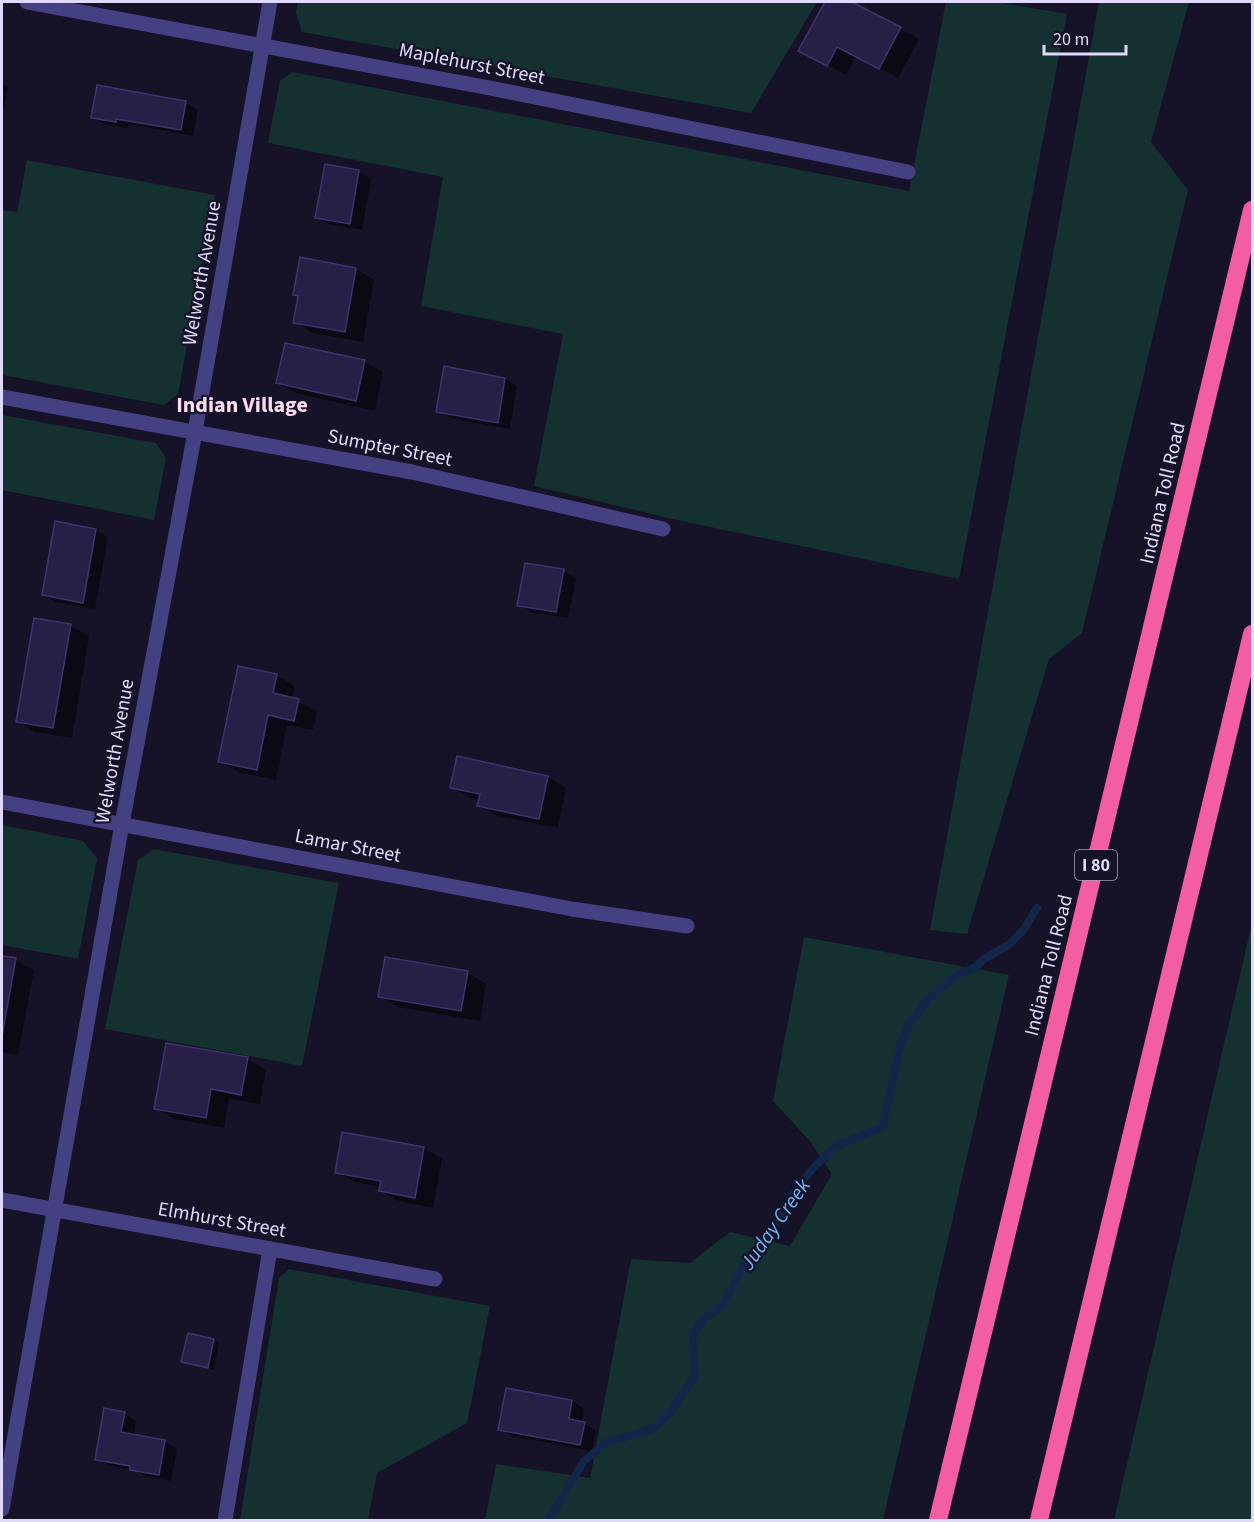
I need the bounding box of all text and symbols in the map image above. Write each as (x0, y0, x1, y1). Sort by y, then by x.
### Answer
scale bar (1044, 18, 1126, 56)
text: 20 m (1053, 27, 1089, 52)
street label: Maplehurst Street (396, 36, 547, 92)
street label: Welworth Avenue (176, 199, 228, 348)
district label: Indian Village (176, 389, 308, 421)
street label: Indiana Toll Road (1133, 420, 1193, 567)
street label: Sumpter Street (325, 422, 455, 474)
street label: Welworth Avenue (89, 677, 141, 826)
street label: Lamar Street (292, 822, 403, 870)
road number: I 80 (1075, 850, 1117, 880)
street label: Indiana Toll Road (1018, 892, 1080, 1039)
water label: Juday Creek (732, 1171, 818, 1277)
street label: Elmhurst Street (156, 1195, 288, 1245)

